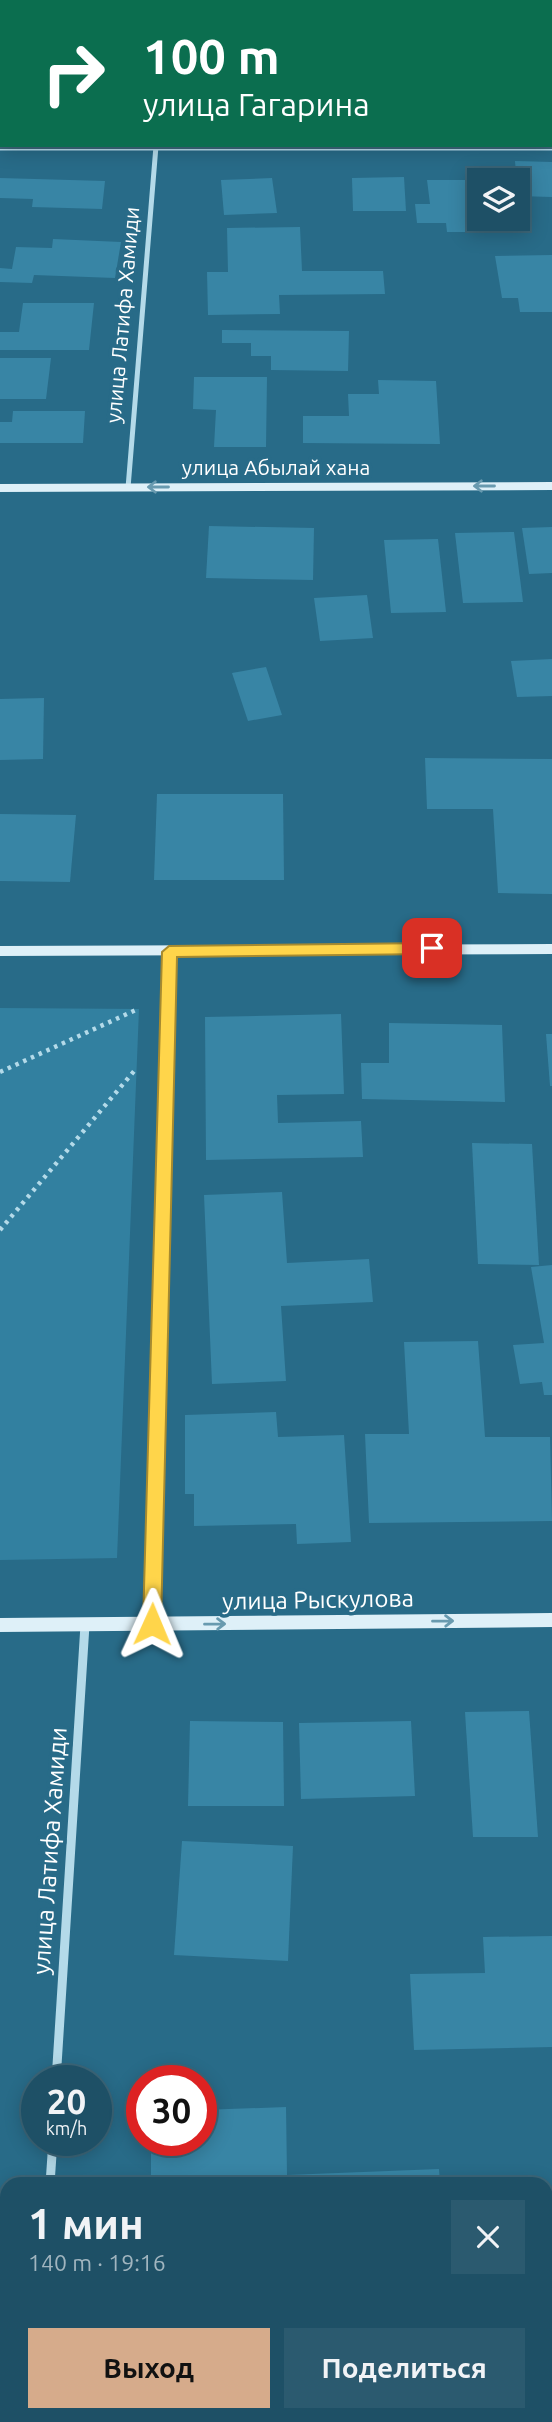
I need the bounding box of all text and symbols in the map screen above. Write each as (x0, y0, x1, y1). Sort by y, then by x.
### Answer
icon: right (28, 28, 119, 119)
text: 100 m (143, 28, 280, 83)
text: улица Гагарина (143, 86, 370, 122)
map controls (467, 168, 530, 231)
button: layers (467, 168, 530, 231)
street label: улица Латифа Хамиди (101, 206, 143, 424)
street label: улица Абылай хана (182, 455, 370, 479)
one-way arrow (473, 479, 496, 493)
one-way arrow (147, 480, 170, 494)
pin (402, 918, 462, 978)
icon: arrive (413, 929, 451, 967)
street label: улица Рыскулова (222, 1584, 414, 1615)
position arrow (115, 1587, 189, 1661)
one-way arrow (431, 1614, 454, 1628)
one-way arrow (203, 1617, 226, 1630)
street label: улица Латифа Хамиди (27, 1726, 72, 1976)
speed limit sign: 30 (126, 2065, 217, 2156)
text: 20 (47, 2081, 86, 2121)
text: km/h (46, 2118, 87, 2138)
text: 1 мин (28, 2200, 144, 2247)
button: close (451, 2200, 525, 2274)
text: 140 m · 19:16 (28, 2250, 166, 2275)
button: Выход (28, 2328, 270, 2408)
button: Поделиться (284, 2328, 525, 2408)

